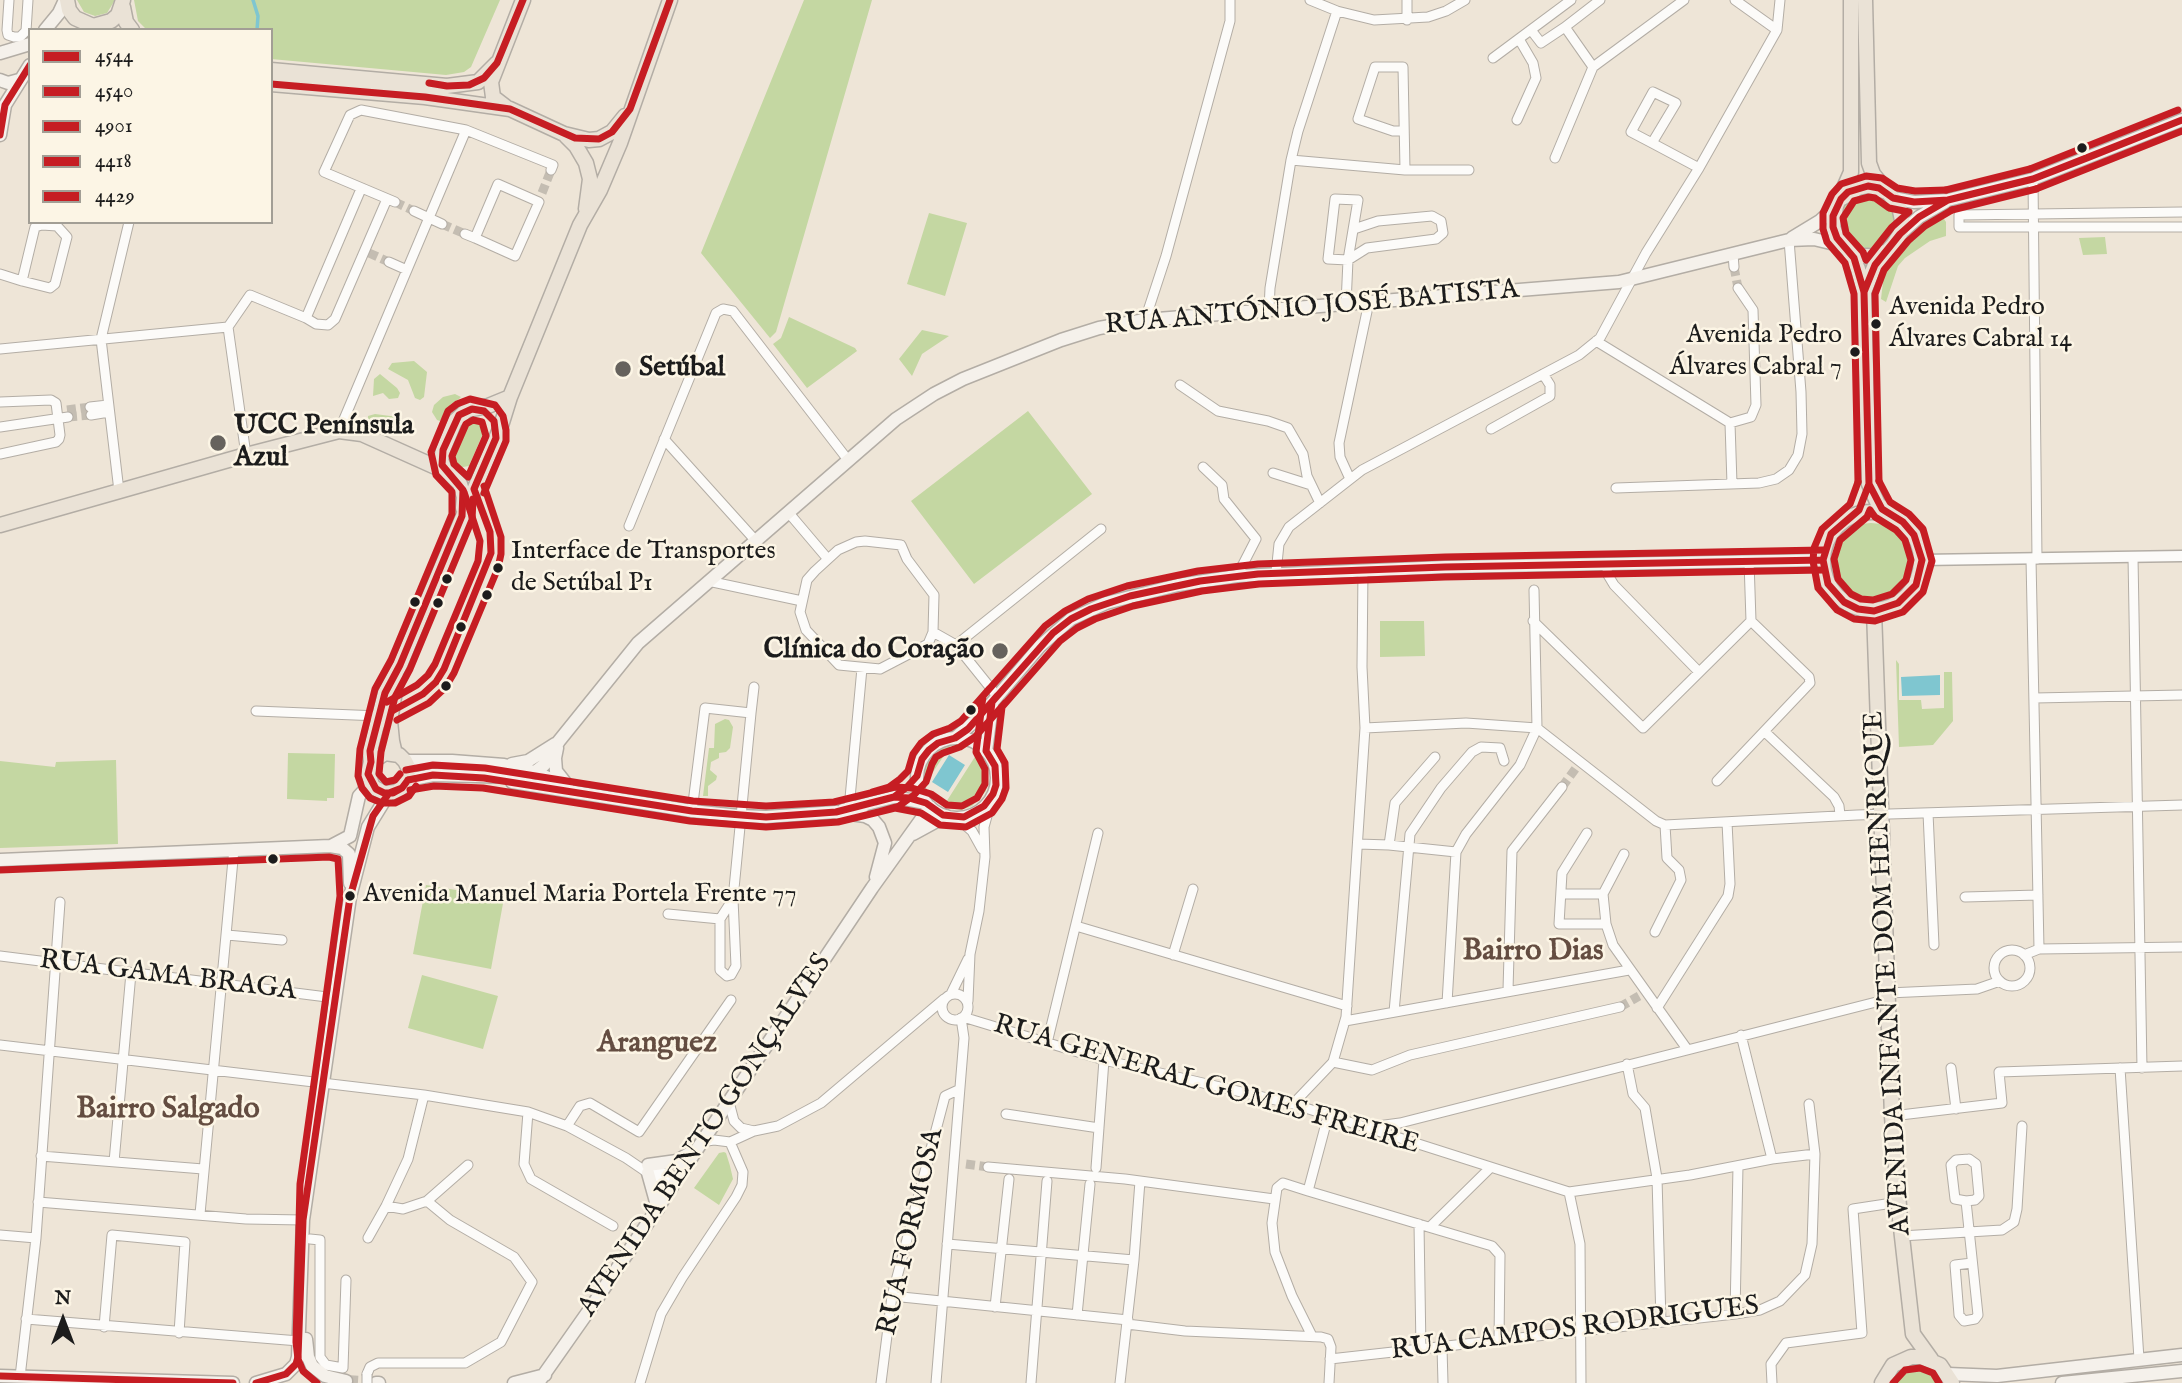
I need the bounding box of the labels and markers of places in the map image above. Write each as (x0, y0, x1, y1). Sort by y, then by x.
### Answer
unlabelled marker (2075, 141, 2089, 155)
place label: Avenida Pedro Álvares Cabral 14 (1889, 293, 2072, 354)
marker: Avenida Pedro Álvares Cabral 14 (1869, 317, 1883, 331)
place label: Avenida Pedro Álvares Cabral 7 (1669, 321, 1842, 382)
marker: Avenida Pedro Álvares Cabral 7 (1848, 345, 1862, 359)
place label: Setúbal (639, 352, 725, 386)
marker: Setúbal (613, 359, 633, 379)
place label: UCC Península Azul (234, 410, 414, 476)
marker: UCC Península Azul (208, 433, 228, 453)
place label: Interface de Transportes de Setúbal P1 (511, 537, 776, 598)
marker: Interface de Transportes de Setúbal P1 (491, 561, 505, 575)
unlabelled marker (440, 572, 454, 586)
unlabelled marker (480, 588, 494, 602)
unlabelled marker (408, 595, 422, 609)
unlabelled marker (431, 596, 445, 610)
unlabelled marker (454, 620, 468, 634)
place label: Clínica do Coração (764, 634, 984, 668)
marker: Clínica do Coração (990, 641, 1010, 661)
unlabelled marker (439, 679, 453, 693)
unlabelled marker (964, 703, 978, 717)
unlabelled marker (266, 852, 280, 866)
place label: Avenida Manuel Maria Portela Frente 77 (363, 880, 797, 912)
marker: Avenida Manuel Maria Portela Frente 77 (343, 889, 357, 903)

